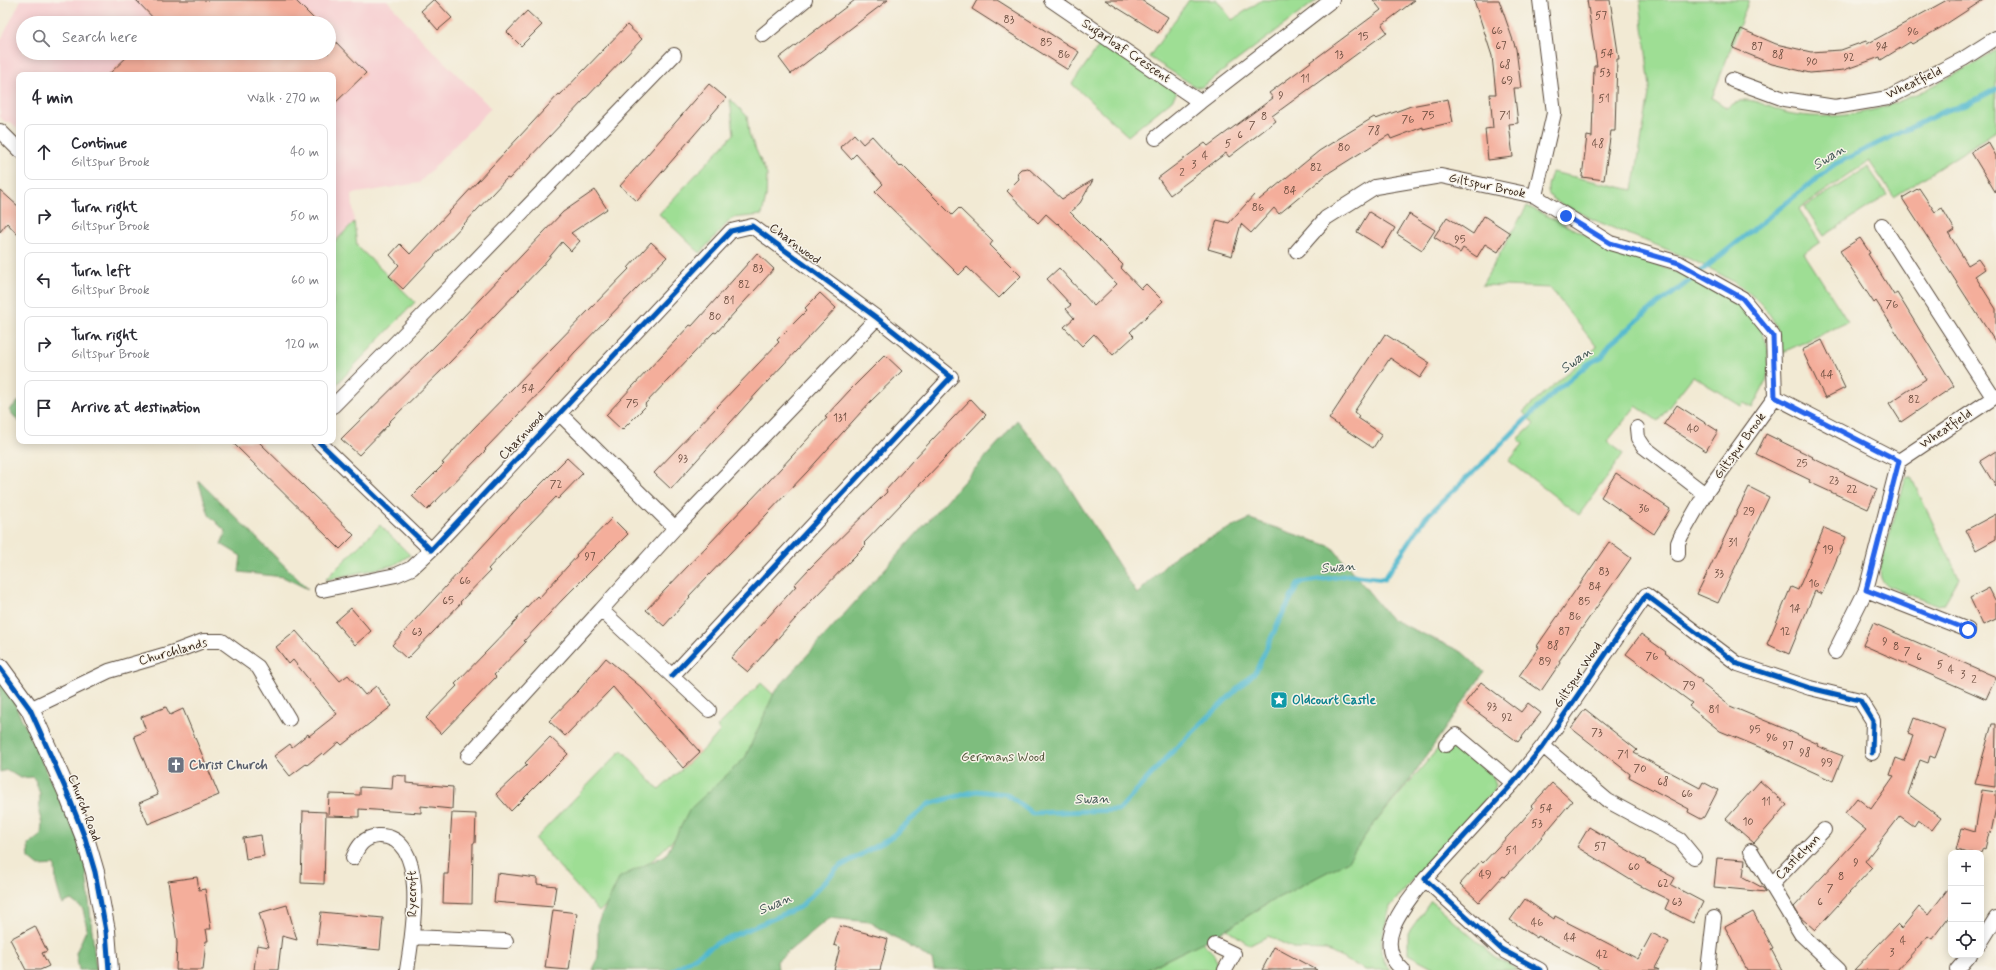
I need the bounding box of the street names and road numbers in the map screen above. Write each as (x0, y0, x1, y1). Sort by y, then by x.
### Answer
street label: Sugarloaf Crescent (1077, 15, 1174, 89)
street label: Wheatfield (1883, 63, 1945, 103)
street label: Giltspur Brook (1447, 170, 1528, 203)
street label: Charnwood (766, 219, 824, 269)
street label: Wheatfield (1916, 405, 1976, 453)
street label: Charnwood (495, 408, 549, 464)
street label: Giltspur Brook (1710, 409, 1770, 483)
street label: Churchlands (137, 634, 210, 670)
street label: Giltspur Wood (1550, 639, 1606, 711)
street label: Church Road (63, 772, 105, 844)
street label: Castlelynn (1772, 830, 1824, 884)
street label: Ryecroft (404, 871, 421, 917)

